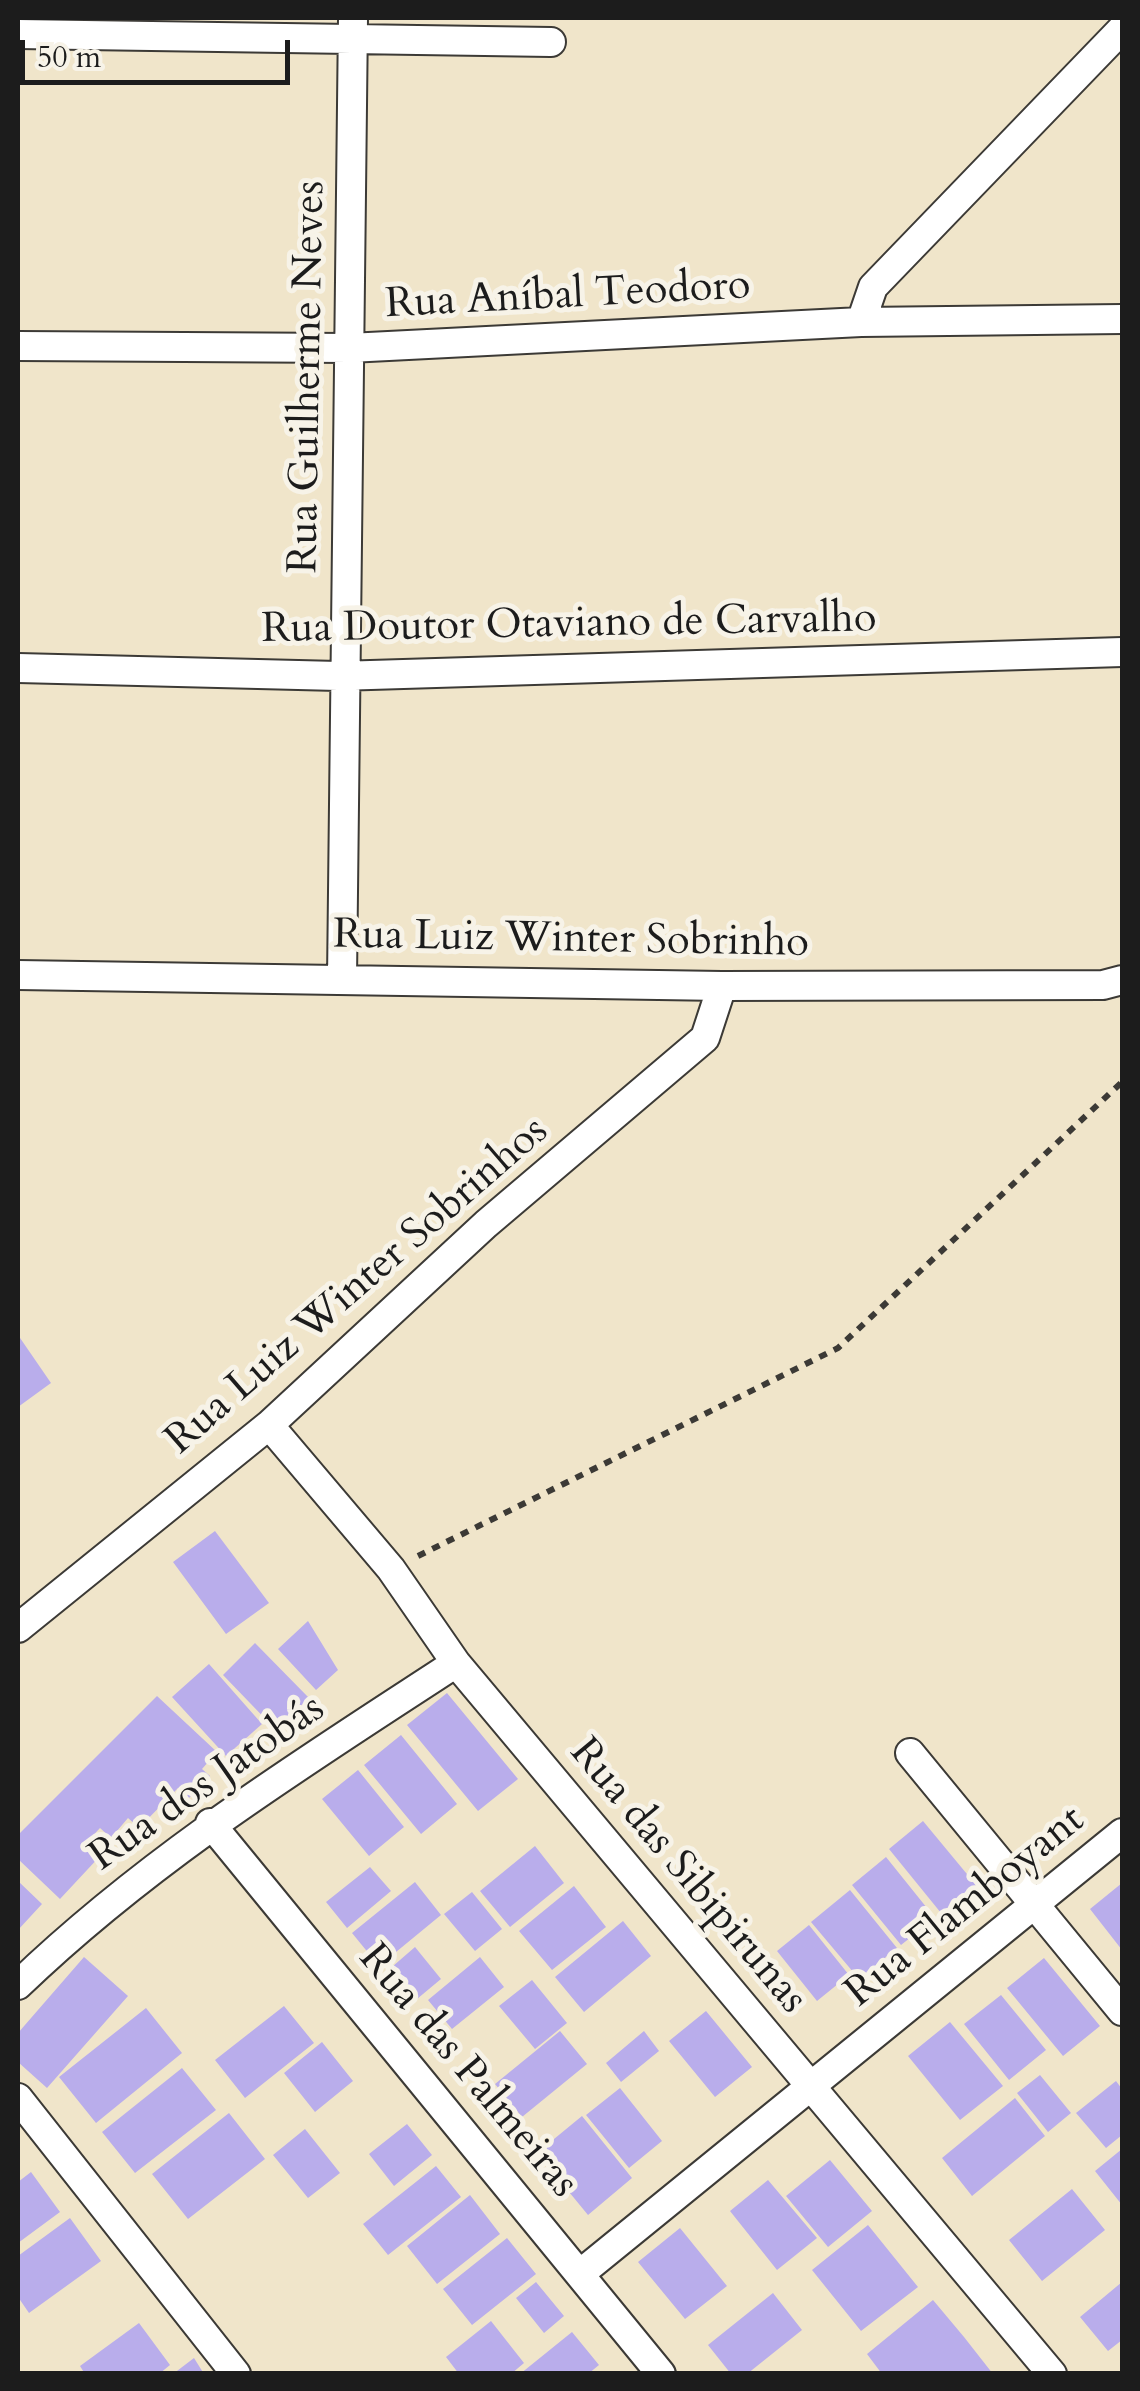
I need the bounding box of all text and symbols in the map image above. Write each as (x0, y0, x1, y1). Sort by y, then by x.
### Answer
scale bar (25, 20, 295, 82)
text: 50 m (37, 37, 101, 78)
street label: Rua Guilherme Neves (280, 180, 338, 574)
street label: Rua Aníbal Teodoro (384, 262, 752, 332)
street label: Rua Doutor Otaviano de Carvalho (261, 595, 877, 657)
street label: Rua Luiz Winter Sobrinho (333, 912, 809, 970)
street label: Rua Luiz Winter Sobrinhos (157, 1107, 559, 1467)
street label: Rua dos Jatobás (81, 1684, 335, 1884)
street label: Rua das Sibipirunas (557, 1729, 817, 2025)
street label: Rua Flamboyant (836, 1796, 1096, 2020)
street label: Rua das Palmeiras (346, 1935, 588, 2209)

